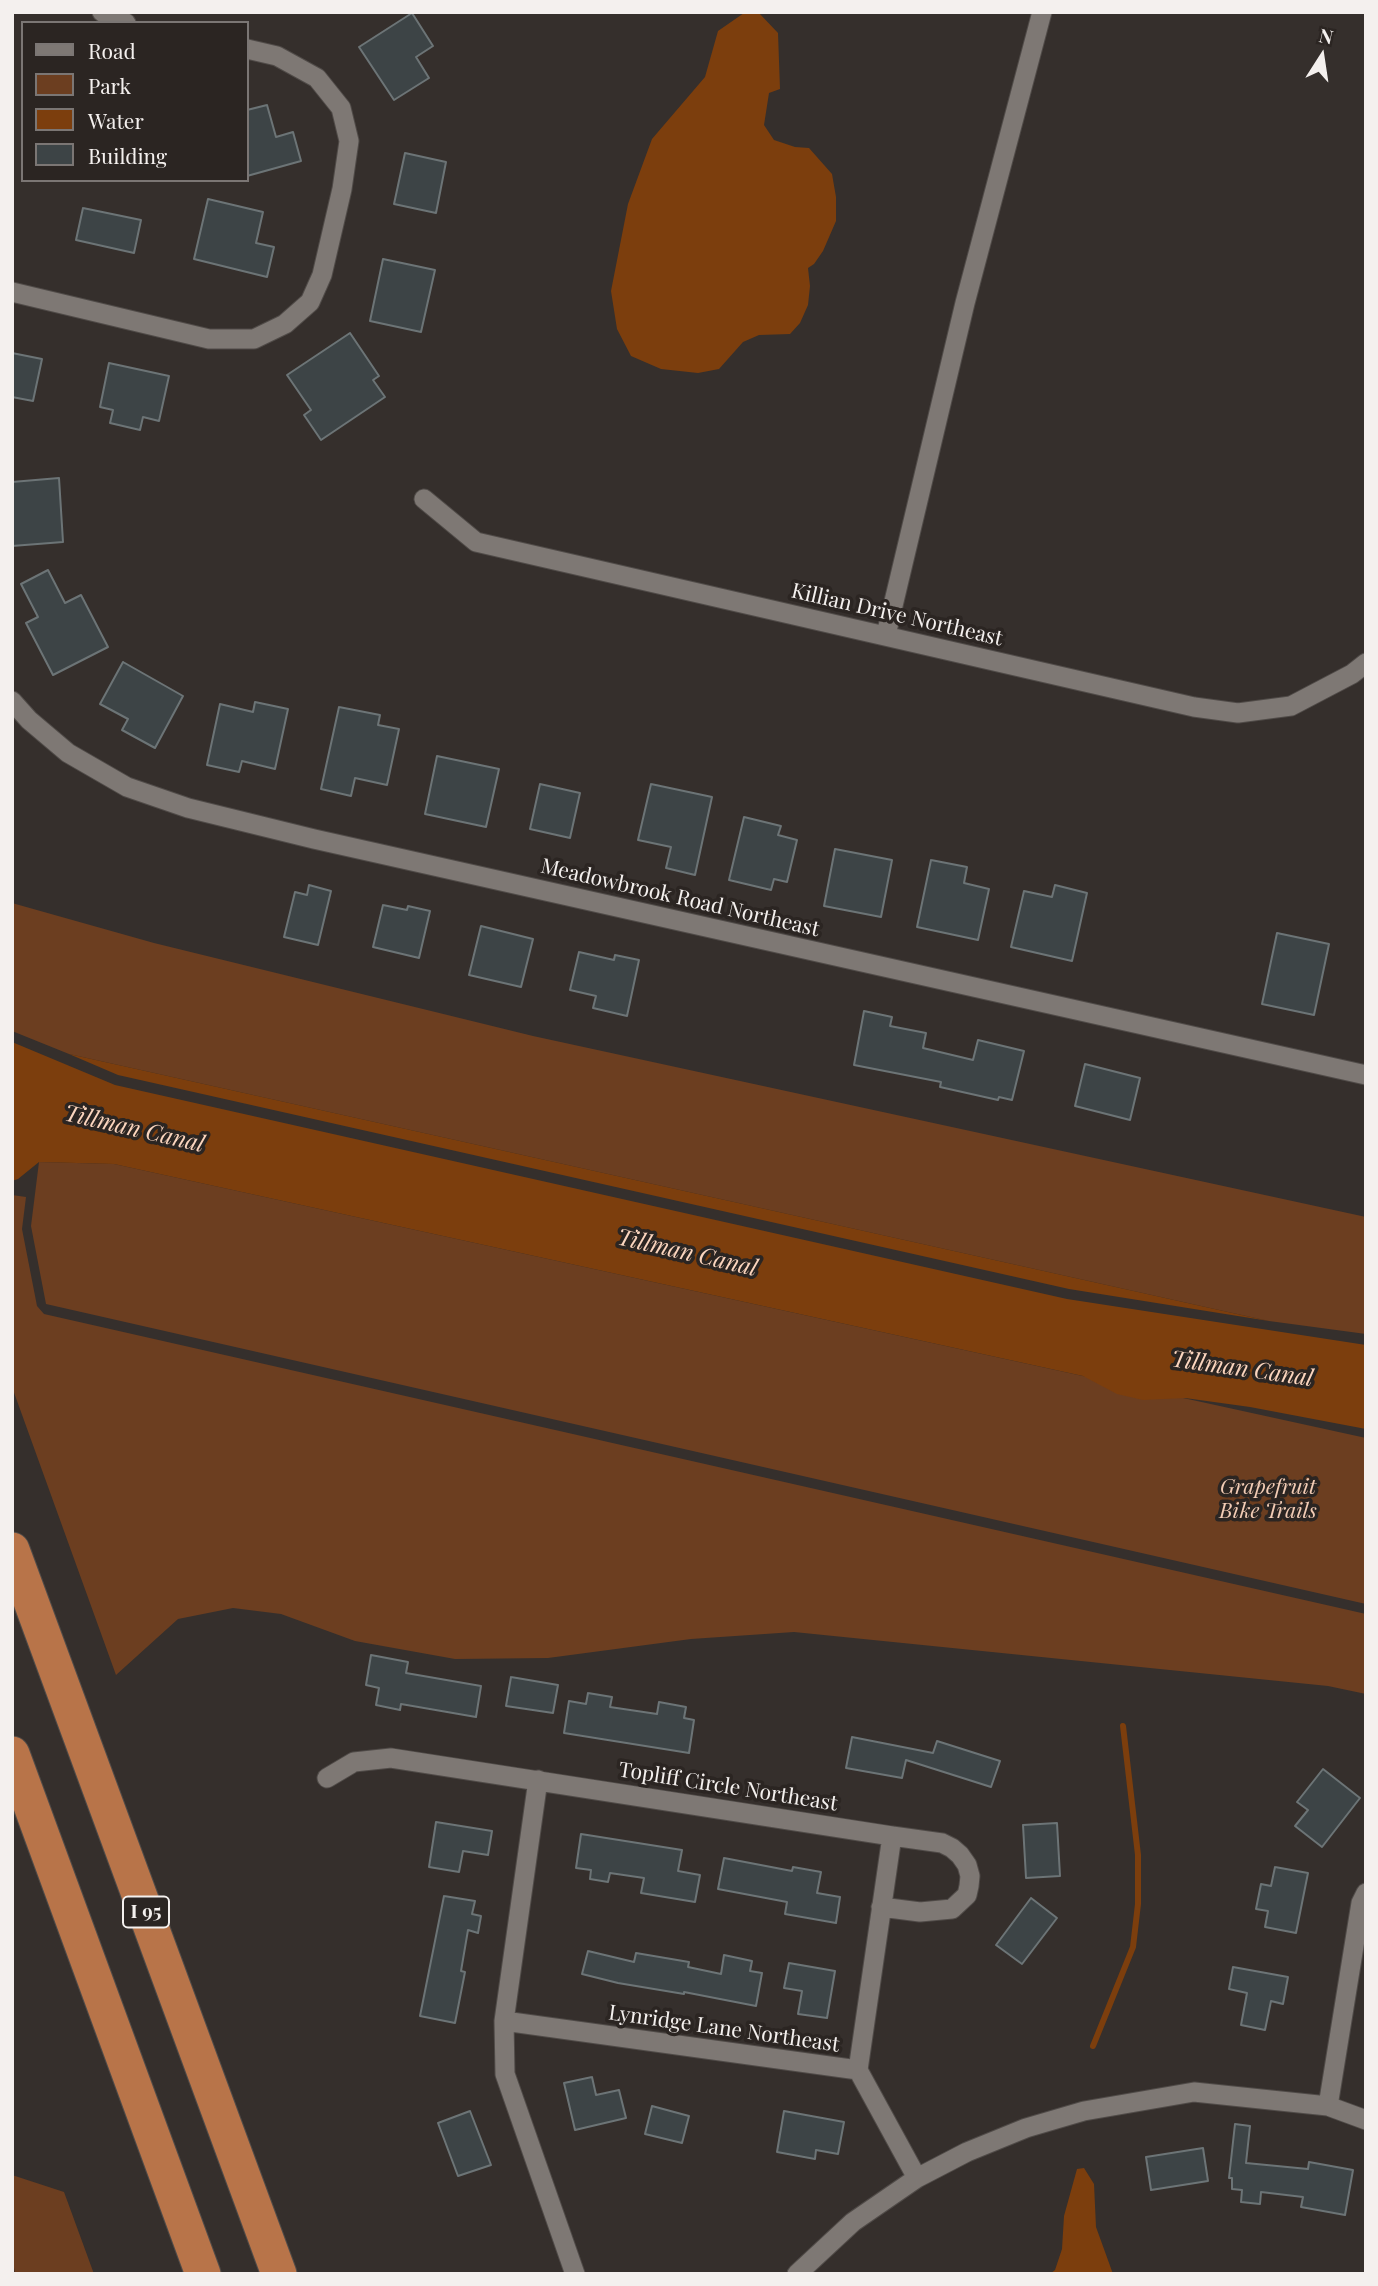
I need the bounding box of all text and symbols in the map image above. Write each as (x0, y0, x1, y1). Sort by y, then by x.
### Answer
legend (21, 21, 248, 182)
north arrow (1287, 21, 1357, 91)
text: N (1317, 21, 1336, 50)
text: Road (88, 36, 136, 64)
text: Park (88, 71, 131, 99)
text: Water (88, 106, 144, 134)
text: Building (88, 141, 167, 169)
street label: Killian Drive Northeast (789, 578, 1005, 652)
street label: Meadowbrook Road Northeast (538, 854, 822, 942)
water label: Tillman Canal (61, 1099, 207, 1159)
water label: Tillman Canal (614, 1223, 760, 1283)
water label: Tillman Canal (1169, 1345, 1315, 1393)
park label: Grapefruit Bike Trails (1219, 1474, 1317, 1524)
street label: Topliff Circle Northeast (617, 1757, 839, 1817)
road number: I 95 (123, 1896, 169, 1928)
street label: Lynridge Lane Northeast (607, 2000, 841, 2058)

